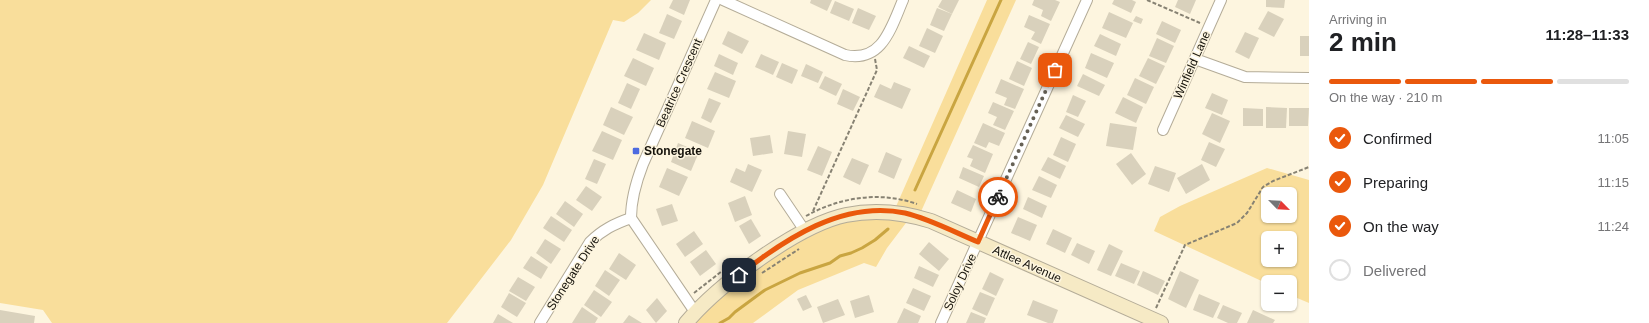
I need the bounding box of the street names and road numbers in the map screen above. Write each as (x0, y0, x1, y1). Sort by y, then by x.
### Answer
street label: Winfield Lane (1171, 29, 1213, 101)
street label: Beatrice Crescent (653, 36, 705, 129)
street label: Stonegate Drive (544, 233, 602, 313)
street label: Attlee Avenue (990, 243, 1064, 286)
street label: Soloy Drive (941, 251, 979, 313)

